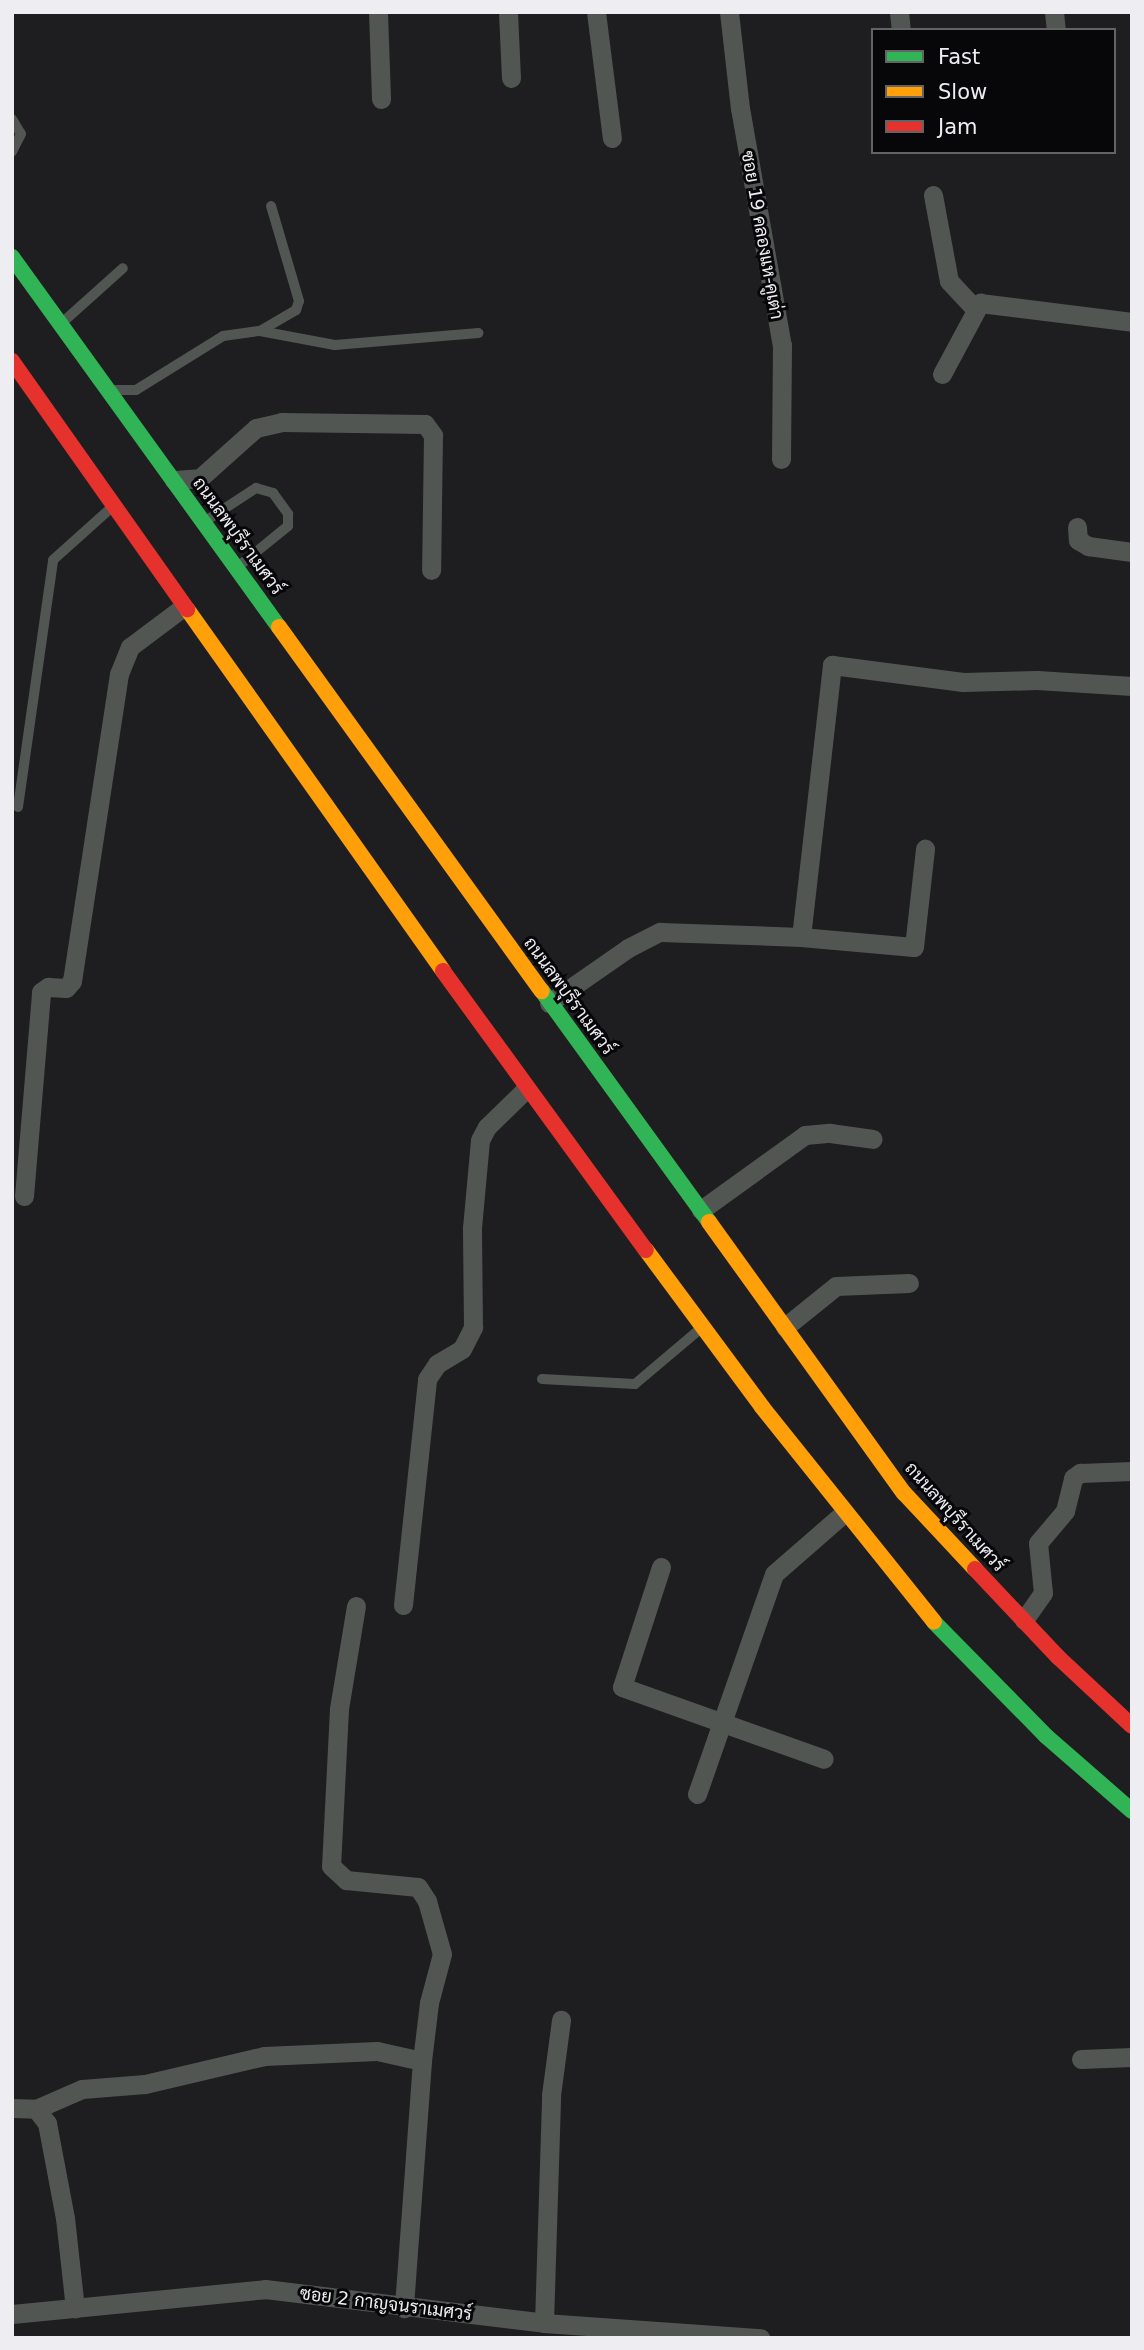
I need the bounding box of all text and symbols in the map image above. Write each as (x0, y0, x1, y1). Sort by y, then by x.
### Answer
legend (871, 28, 1116, 154)
text: Fast (938, 45, 980, 69)
text: Slow (938, 80, 987, 104)
text: Jam (938, 115, 978, 139)
street label: ซอย 19 คลองแห-คูเต่า (737, 149, 787, 321)
street label: ถนนลพบุรีราเมศวร์ (188, 473, 288, 599)
street label: ถนนลพบุรีราเมศวร์ (519, 933, 619, 1059)
street label: ถนนลพบุรีราเมศวร์ (900, 1458, 1010, 1576)
street label: ซอย 2 กาญจนราเมศวร์ (299, 2283, 473, 2325)

